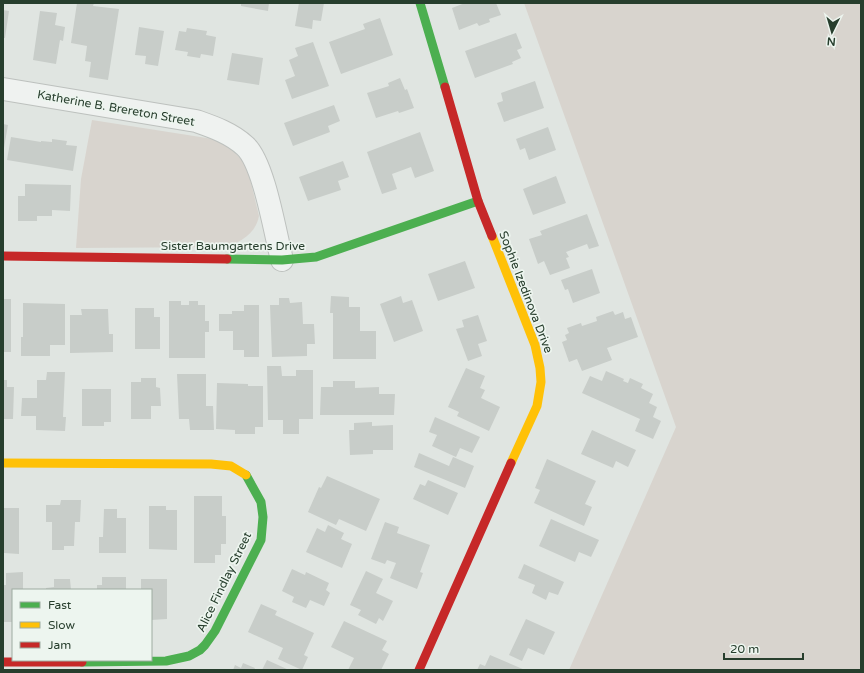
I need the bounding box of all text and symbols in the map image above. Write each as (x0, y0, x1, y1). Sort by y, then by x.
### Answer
north arrow (812, 12, 852, 52)
text: N (826, 35, 836, 48)
street label: Katherine B. Brereton Street (36, 87, 196, 129)
street label: Sophie Izedinova Drive (496, 229, 556, 355)
street label: Sister Baumgartens Drive (161, 239, 305, 253)
street label: Alice Findlay Street (194, 529, 255, 634)
legend (12, 589, 152, 661)
text: Fast (48, 598, 72, 612)
text: Slow (48, 618, 75, 632)
scale bar (724, 635, 803, 661)
text: Jam (48, 638, 71, 652)
text: 20 m (730, 642, 759, 656)

